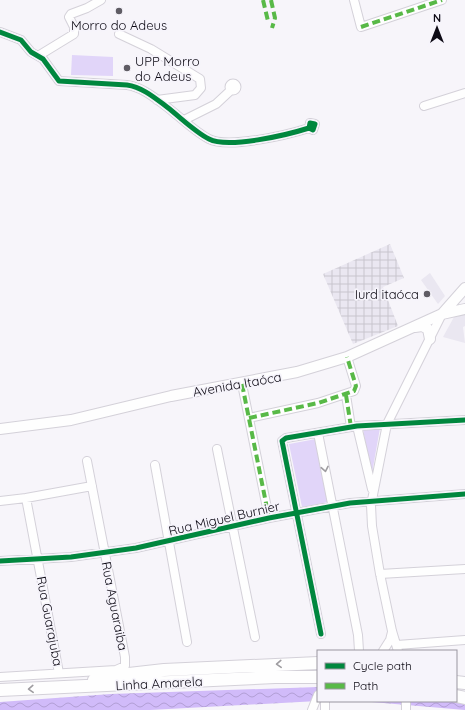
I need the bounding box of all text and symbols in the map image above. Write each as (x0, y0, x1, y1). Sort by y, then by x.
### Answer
marker: Morro do Adeus (114, 6, 124, 16)
north arrow (417, 8, 457, 48)
text: N (433, 11, 441, 25)
place label: Morro do Adeus (71, 17, 167, 33)
place label: UPP Morro do Adeus (135, 53, 200, 84)
marker: UPP Morro do Adeus (122, 63, 132, 73)
place label: Iurd itaóca (355, 286, 419, 302)
marker: Iurd itaóca (422, 289, 432, 299)
street label: Avenida Itaóca (191, 368, 283, 400)
one-way arrow (321, 466, 329, 472)
street label: Rua Miguel Burnier (167, 497, 281, 539)
street label: Rua Aguaraiba (99, 560, 131, 652)
street label: Rua Guarajuba (33, 575, 67, 667)
legend (317, 650, 457, 702)
text: Cycle path (353, 658, 412, 673)
one-way arrow (276, 660, 282, 669)
street label: Linha Amarela (115, 673, 203, 693)
text: Path (353, 678, 378, 693)
one-way arrow (28, 684, 34, 693)

